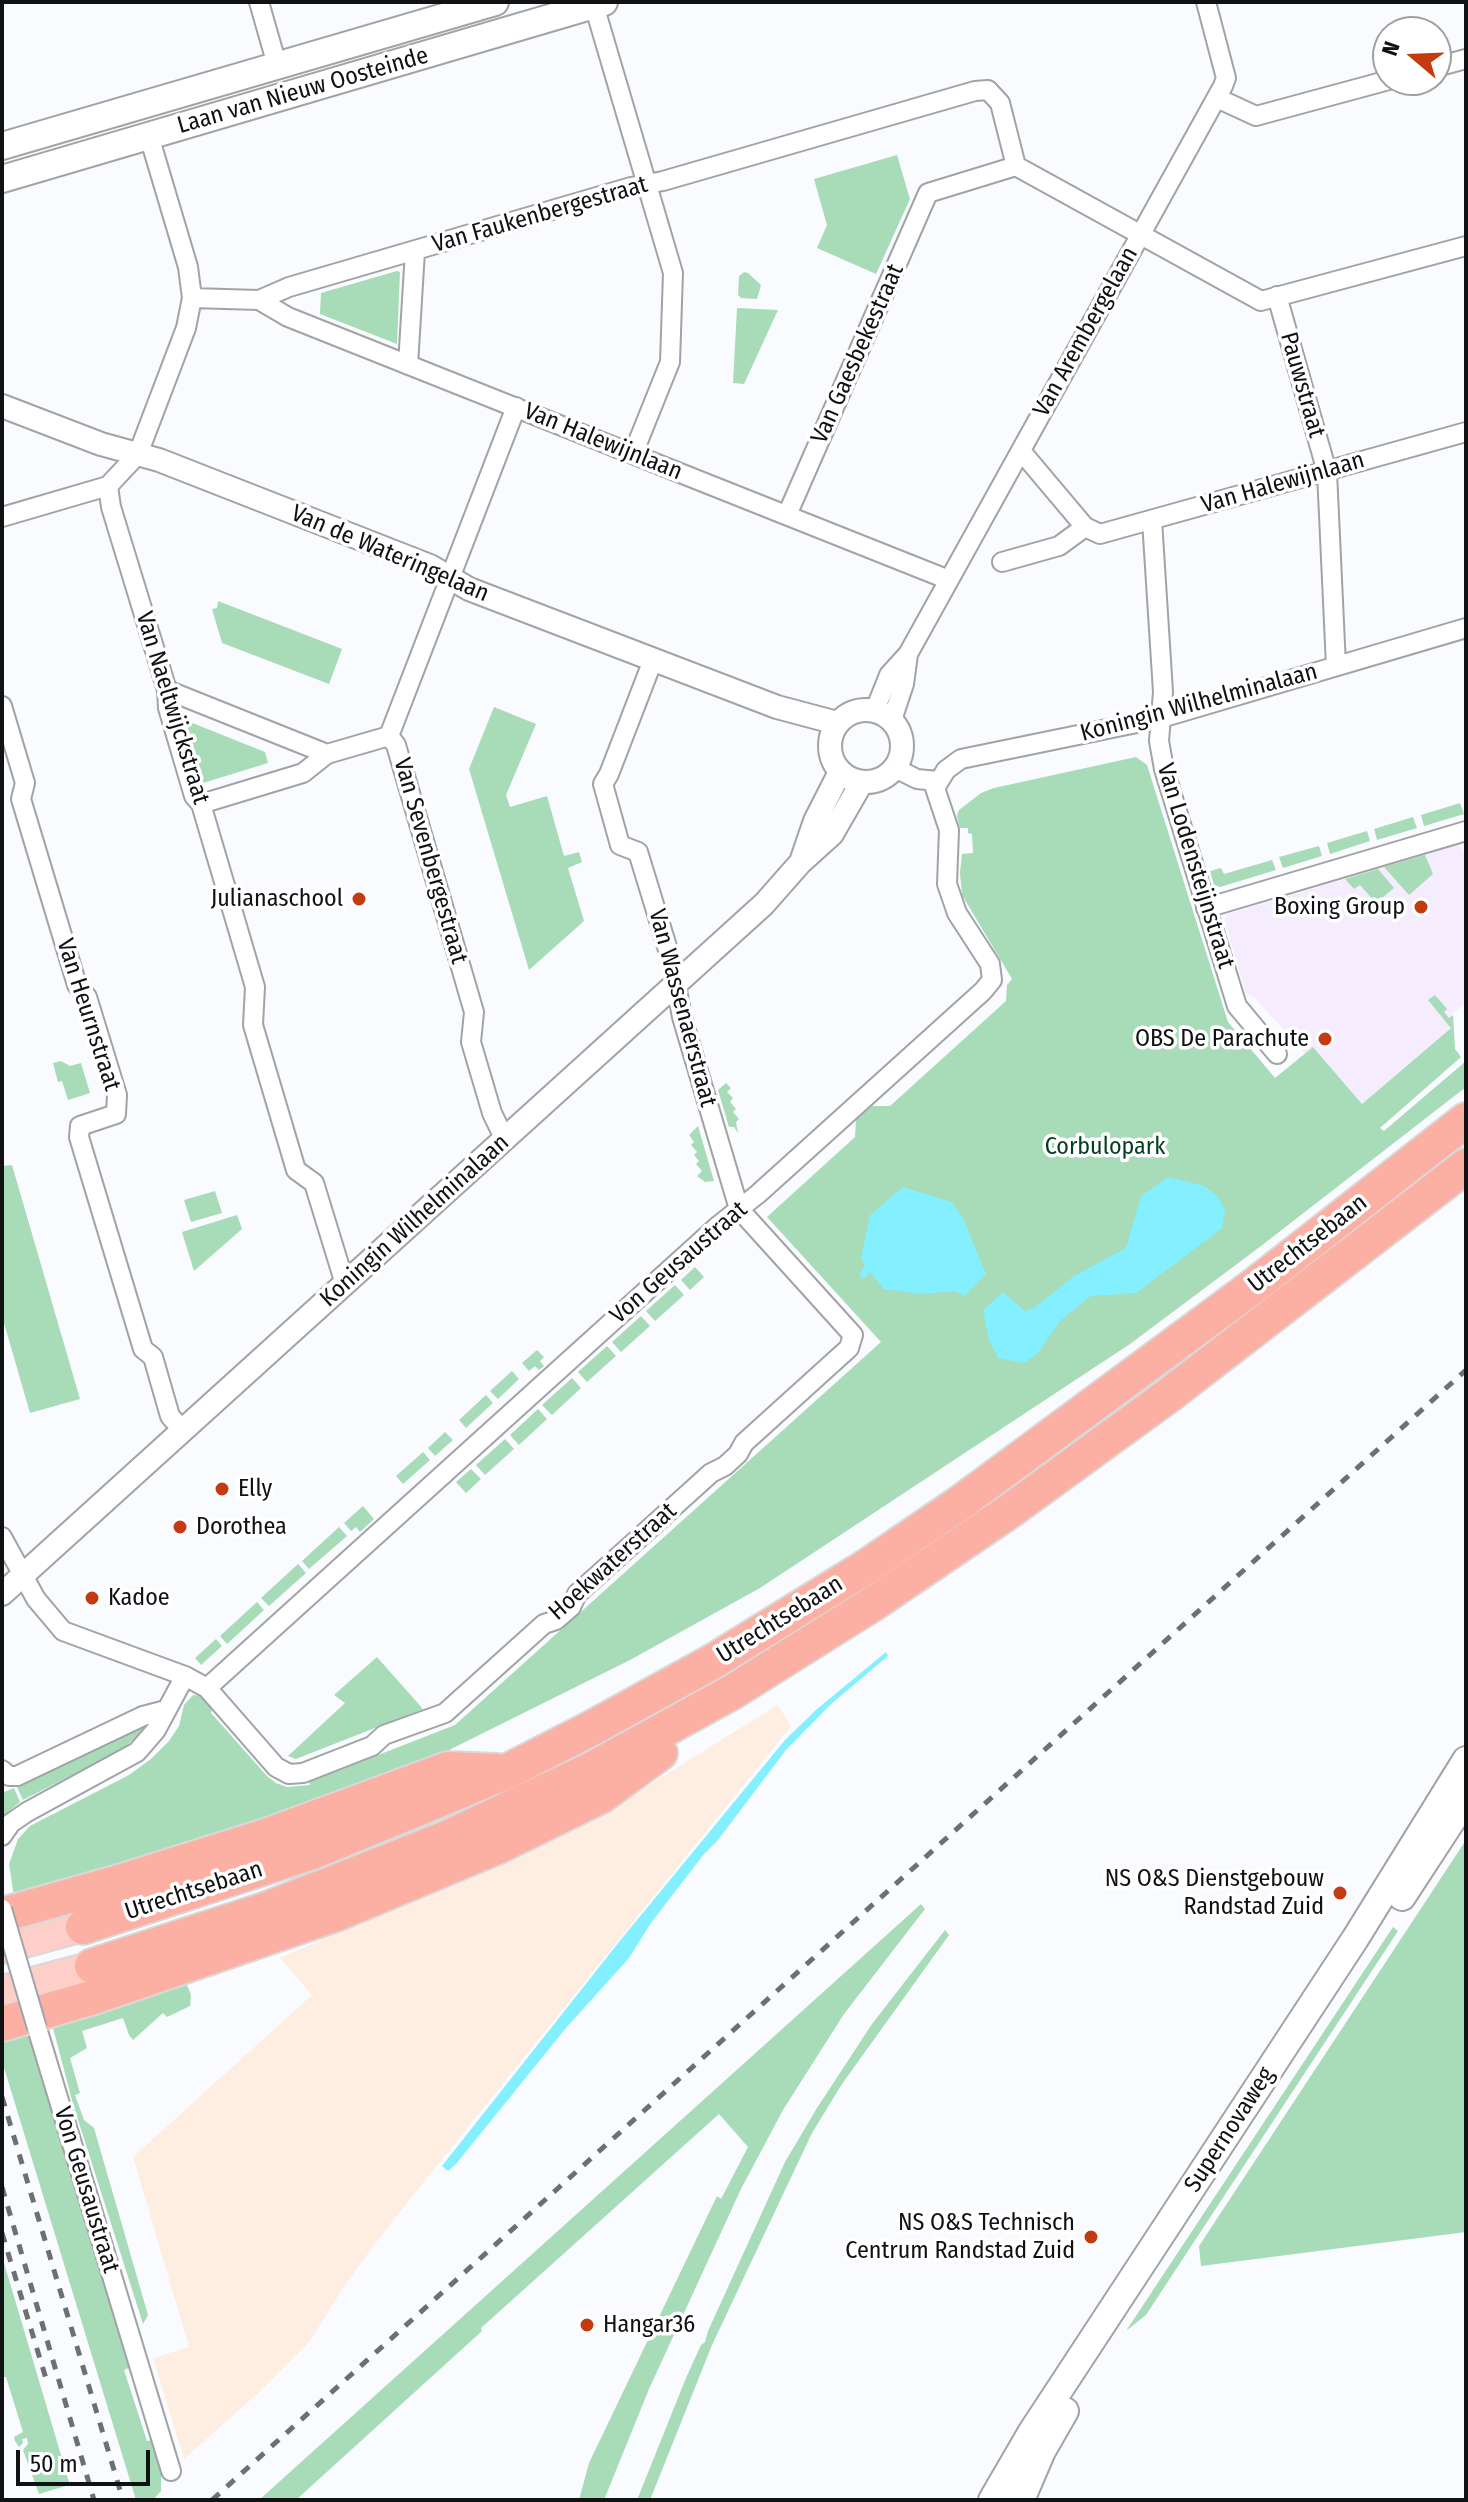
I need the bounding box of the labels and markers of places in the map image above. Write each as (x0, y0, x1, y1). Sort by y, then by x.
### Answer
place label: Julianaschool (211, 885, 343, 913)
marker: Julianaschool (350, 890, 368, 908)
place label: Boxing Group (1274, 893, 1405, 921)
marker: Boxing Group (1412, 898, 1430, 916)
place label: OBS De Parachute (1135, 1025, 1309, 1053)
marker: OBS De Parachute (1316, 1030, 1334, 1048)
place label: Elly (238, 1475, 272, 1503)
marker: Elly (213, 1480, 231, 1498)
place label: Dorothea (196, 1513, 287, 1541)
marker: Dorothea (171, 1518, 189, 1536)
place label: Kadoe (108, 1584, 170, 1612)
marker: Kadoe (83, 1589, 101, 1607)
place label: NS O&S Dienstgebouw Randstad Zuid (1105, 1865, 1324, 1921)
marker: NS O&S Dienstgebouw Randstad Zuid (1331, 1884, 1349, 1902)
place label: NS O&S Technisch Centrum Randstad Zuid (845, 2209, 1075, 2265)
marker: NS O&S Technisch Centrum Randstad Zuid (1082, 2228, 1100, 2246)
place label: Hangar36 (603, 2311, 695, 2339)
marker: Hangar36 (578, 2316, 596, 2334)

